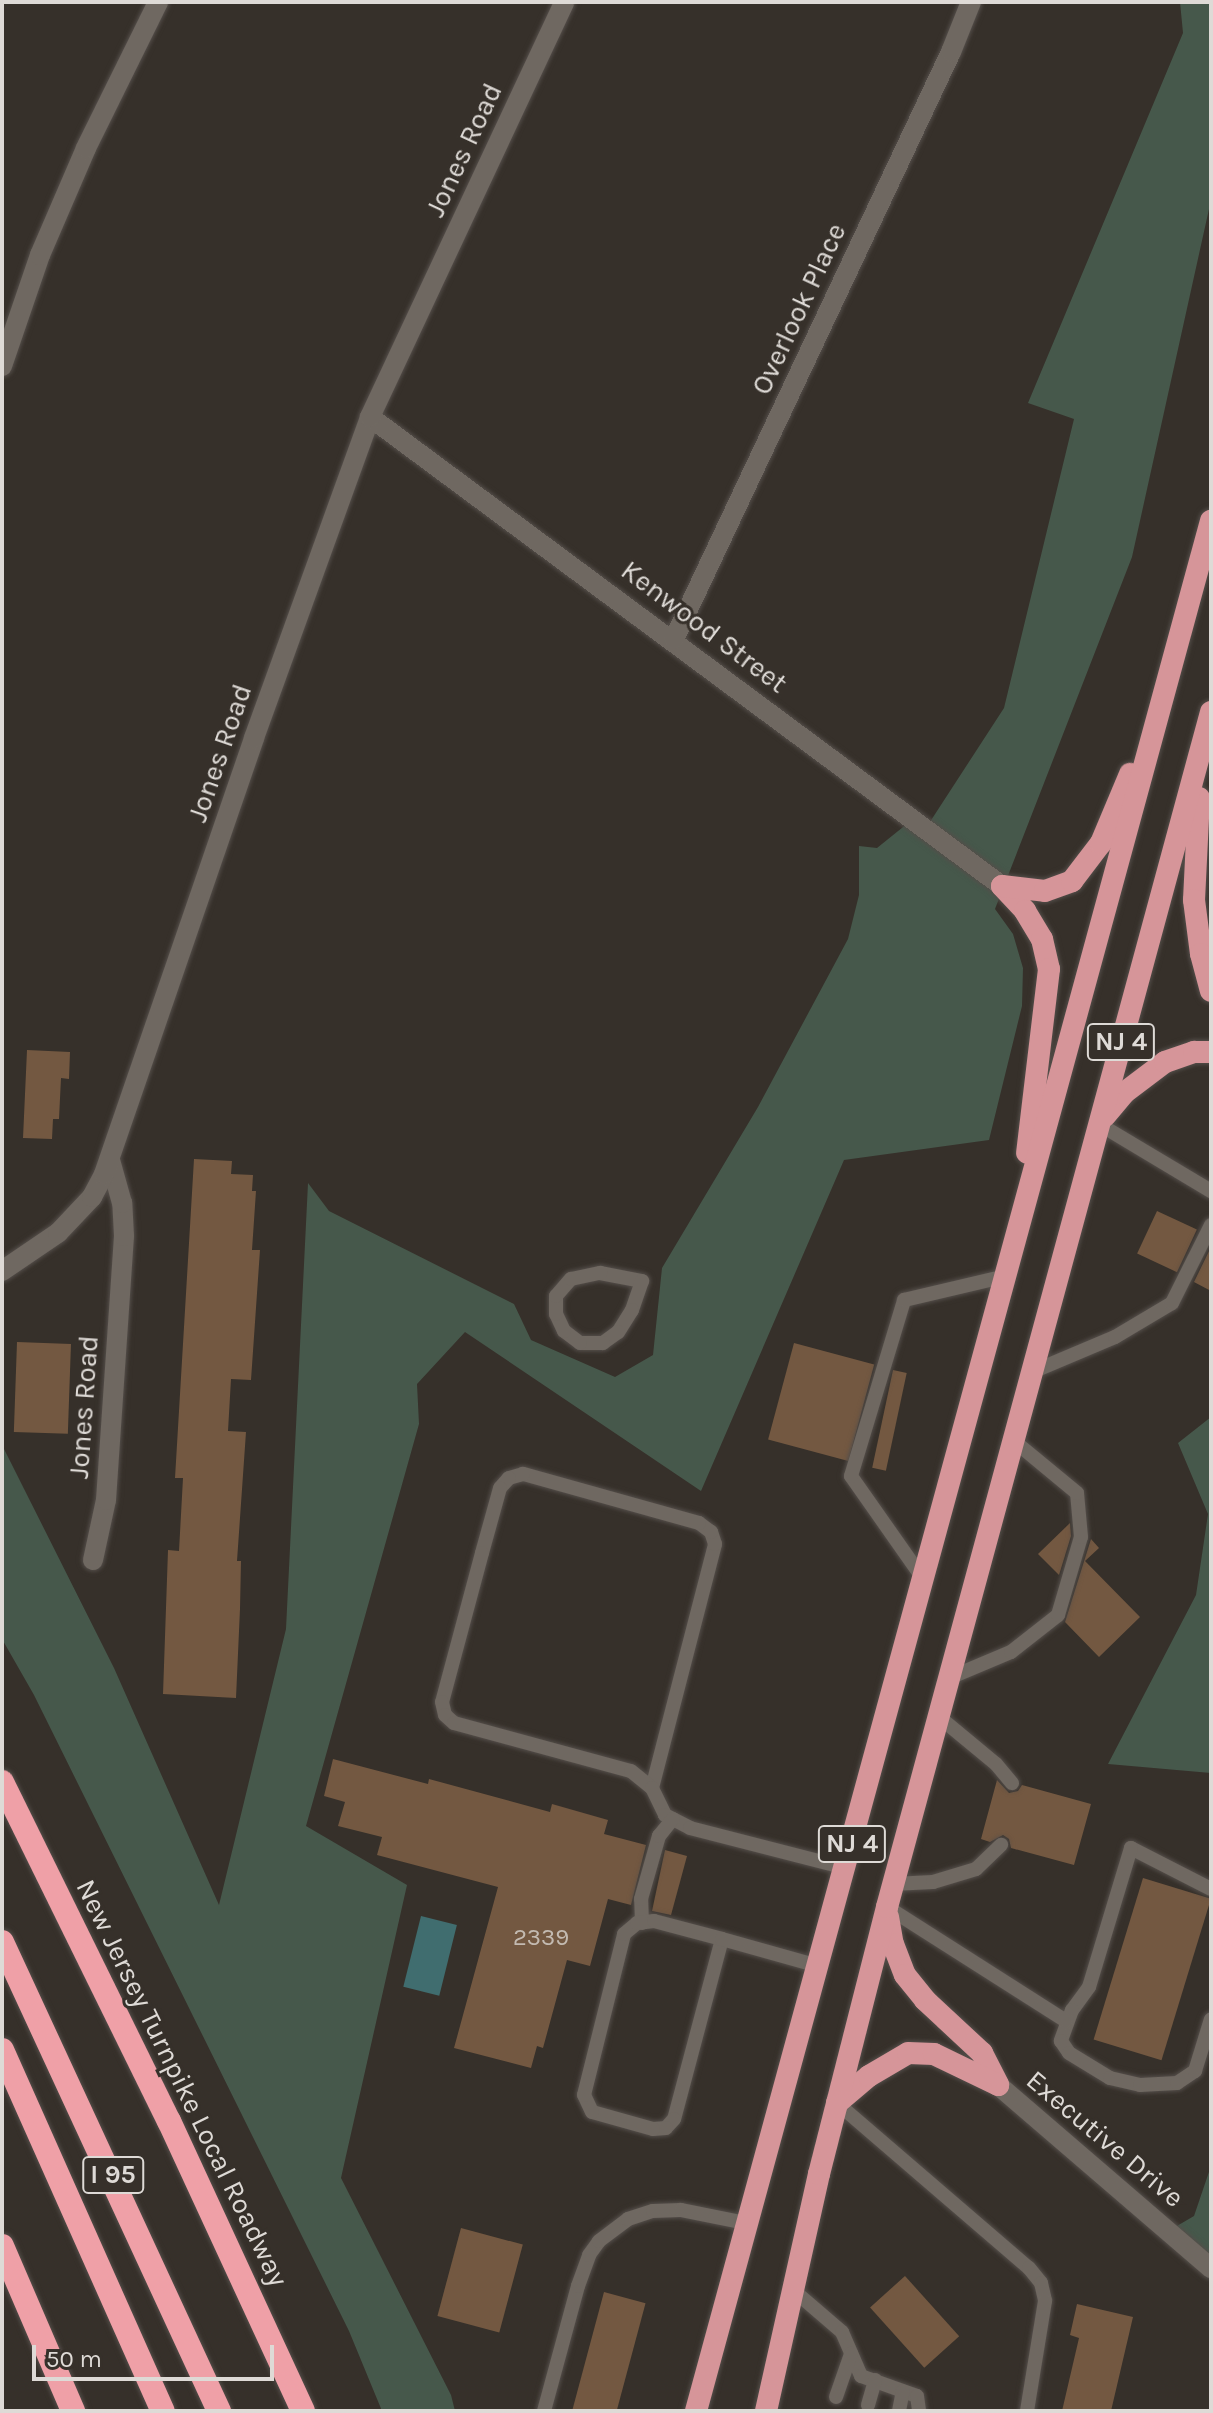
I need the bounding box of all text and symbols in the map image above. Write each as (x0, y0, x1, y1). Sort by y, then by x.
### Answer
street label: Jones Road (418, 78, 510, 222)
street label: Overlook Place (745, 218, 853, 400)
street label: Kenwood Street (614, 554, 794, 700)
street label: Jones Road (181, 680, 259, 826)
road number: NJ 4 (1085, 1020, 1157, 1064)
street label: Jones Road (62, 1334, 106, 1480)
road number: NJ 4 (816, 1822, 888, 1866)
street label: New Jersey Turnpike Local Roadway (69, 1874, 295, 2292)
house number: 2339 (513, 1924, 569, 1952)
street label: Executive Drive (1019, 2063, 1191, 2215)
road number: I 95 (81, 2153, 145, 2197)
scale bar (36, 2329, 278, 2379)
text: 50 m (46, 2345, 102, 2373)

